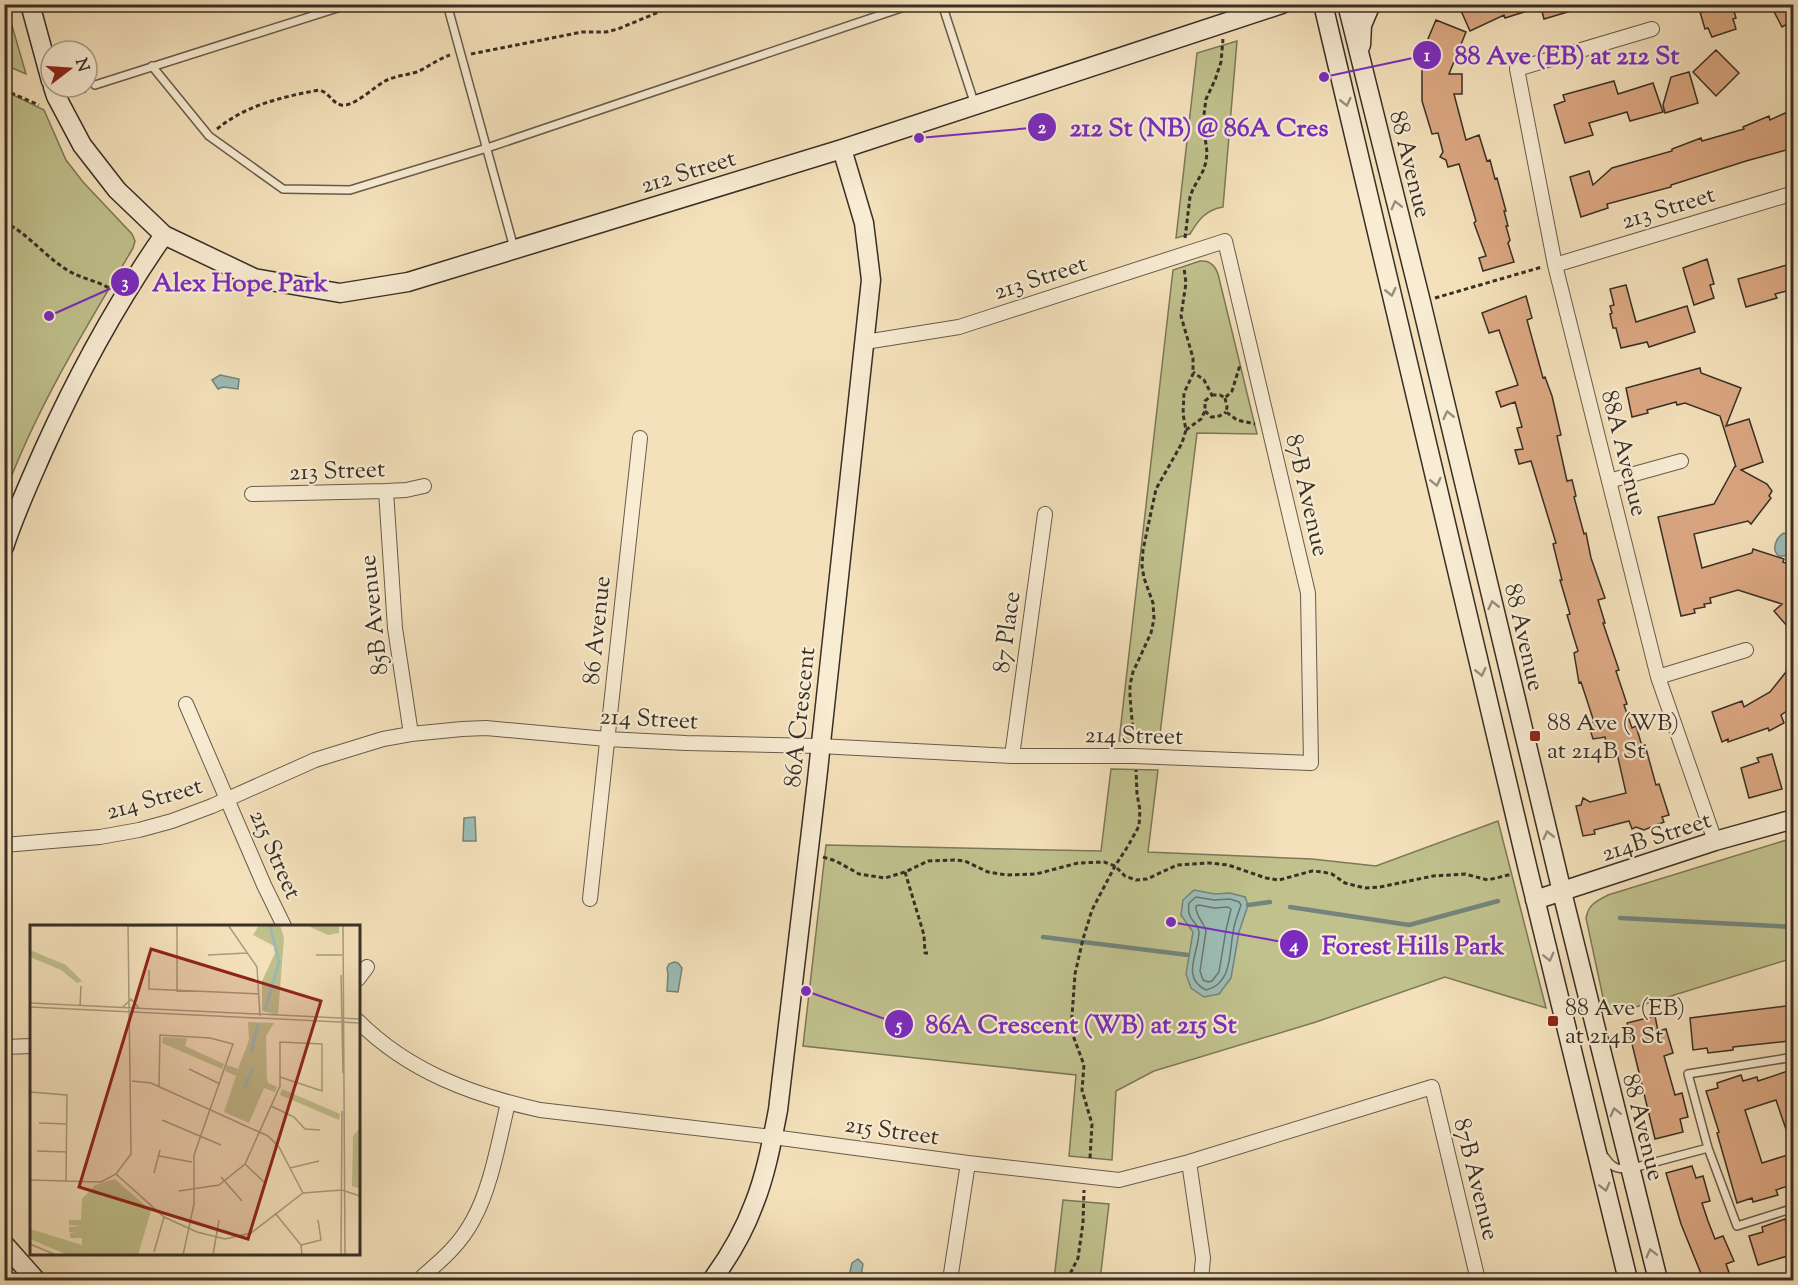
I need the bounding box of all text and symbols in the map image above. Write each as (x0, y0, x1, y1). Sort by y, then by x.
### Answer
callout: 88 Ave (EB) at 212 St (1412, 33, 1691, 77)
north arrow (39, 39, 99, 99)
text: 88 Ave (EB) at 212 St (1455, 39, 1680, 76)
text: 1 (1424, 44, 1431, 70)
text: N (68, 56, 94, 75)
one-way arrow (1339, 97, 1352, 107)
callout: 212 St (NB) @ 86A Cres (1027, 105, 1340, 149)
street label: 88 Avenue (1379, 107, 1439, 222)
text: 212 St (NB) @ 86A Cres (1069, 111, 1329, 148)
text: 2 (1038, 116, 1047, 142)
street label: 212 Street (637, 142, 740, 203)
street label: 213 Street (1618, 179, 1720, 239)
one-way arrow (1391, 200, 1404, 210)
street label: 213 Street (990, 248, 1092, 310)
callout: Alex Hope Park (110, 260, 340, 304)
text: Alex Hope Park (152, 266, 329, 303)
text: 3 (121, 271, 129, 297)
one-way arrow (1384, 287, 1397, 297)
street label: 88A Avenue (1591, 387, 1655, 520)
one-way arrow (1442, 410, 1455, 420)
street label: 87B Avenue (1275, 431, 1337, 560)
street label: 213 Street (288, 453, 386, 491)
one-way arrow (1429, 477, 1442, 487)
street label: 85B Avenue (352, 553, 398, 677)
street label: 86 Avenue (575, 574, 621, 686)
street label: 88 Avenue (1494, 580, 1552, 695)
street label: 87 Place (985, 589, 1031, 675)
one-way arrow (1487, 600, 1500, 610)
street label: 86A Crescent (777, 645, 825, 789)
one-way arrow (1474, 666, 1487, 676)
street label: 214 Street (599, 700, 699, 740)
place label: 88 Ave (WB) at 214B St (1547, 707, 1679, 769)
street label: 214 Street (1084, 719, 1184, 755)
marker: 88 Ave (WB) at 214B St (1528, 729, 1542, 743)
street label: 214 Street (102, 770, 207, 830)
street label: 214B Street (1597, 804, 1716, 872)
street label: 215 Street (239, 805, 309, 905)
one-way arrow (1543, 830, 1556, 840)
callout: Forest Hills Park (1279, 922, 1516, 966)
inset map (30, 925, 360, 1255)
text: Forest Hills Park (1322, 929, 1505, 966)
text: 4 (1288, 934, 1299, 960)
one-way arrow (1541, 952, 1554, 962)
place label: 88 Ave (EB) at 214B St (1565, 992, 1685, 1054)
callout: 86A Crescent (WB) at 215 St (884, 1002, 1249, 1046)
text: 86A Crescent (WB) at 215 St (925, 1008, 1237, 1045)
text: 5 (894, 1014, 903, 1040)
marker: 88 Ave (EB) at 214B St (1546, 1014, 1560, 1028)
street label: 88 Avenue (1612, 1070, 1672, 1185)
one-way arrow (1610, 1108, 1623, 1118)
street label: 215 Street (842, 1109, 941, 1155)
street label: 87B Avenue (1444, 1115, 1507, 1244)
one-way arrow (1598, 1182, 1611, 1192)
one-way arrow (1645, 1248, 1658, 1258)

